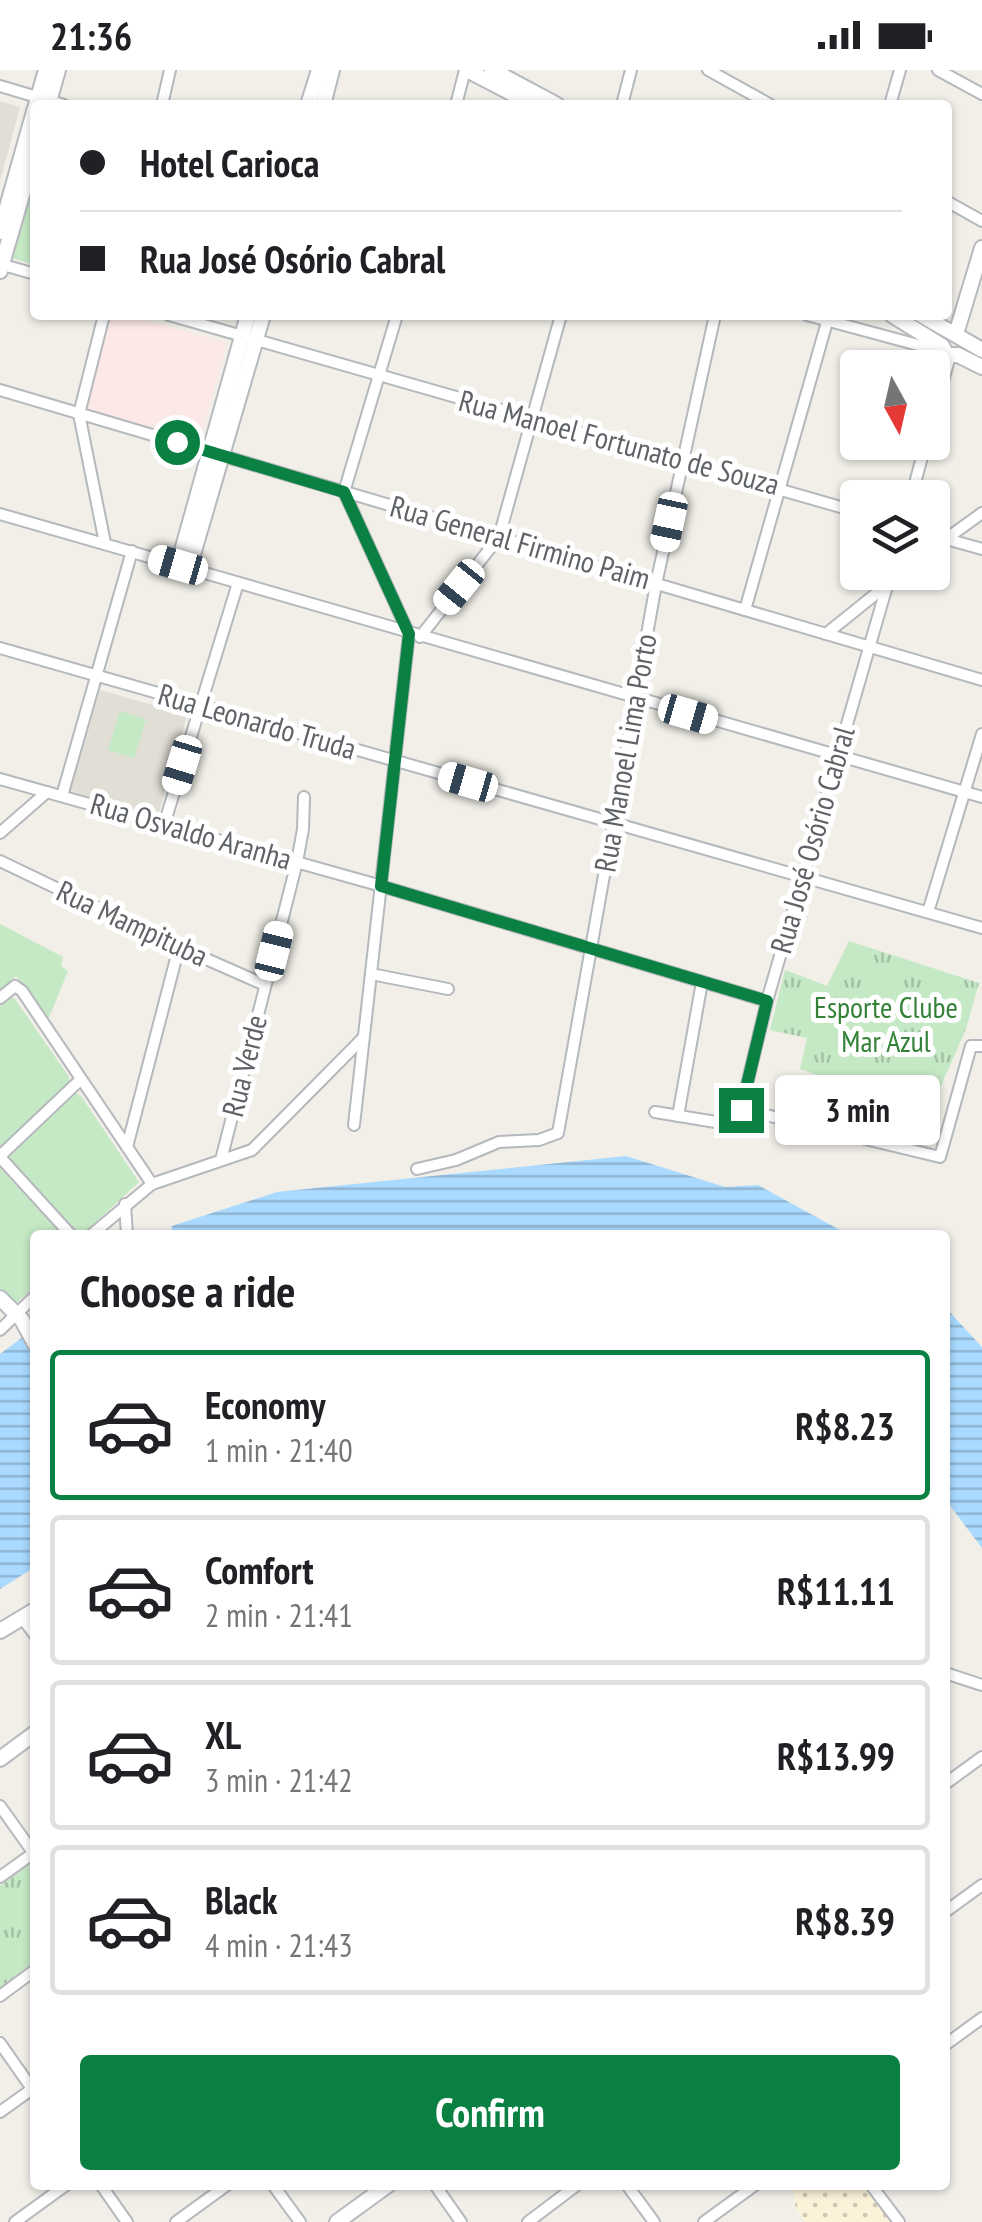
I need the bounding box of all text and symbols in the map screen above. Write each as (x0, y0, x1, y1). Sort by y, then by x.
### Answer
text: 21:36 (50, 11, 132, 60)
text: Hotel Carioca (140, 138, 319, 187)
text: Rua José Osório Cabral (140, 234, 445, 283)
north arrow (840, 350, 950, 460)
map controls (840, 350, 950, 590)
street label: Rua Manoel Fortunato de Souza (455, 380, 784, 503)
route start (155, 420, 200, 465)
button: layers (840, 480, 950, 590)
street label: Rua General Firmino Paim (386, 486, 655, 597)
car (648, 490, 690, 554)
car (145, 542, 211, 588)
car (428, 554, 490, 620)
street label: Rua Manoel Lima Porto (584, 631, 665, 875)
street label: Rua Leonardo Truda (154, 674, 361, 767)
car (655, 691, 721, 737)
street label: Rua José Osório Cabral (761, 722, 863, 957)
car (159, 732, 205, 798)
car (435, 759, 501, 805)
street label: Rua Osvaldo Aranha (86, 783, 296, 878)
street label: Rua Mampituba (51, 871, 214, 975)
car (252, 918, 296, 984)
park label: Esporte Clube Mar Azul (814, 987, 958, 1060)
street label: Rua Verde (212, 1011, 275, 1121)
callout: 3 min (776, 1075, 941, 1145)
route end (719, 1088, 764, 1133)
text: 3 min (825, 1089, 890, 1131)
text: Choose a ride (80, 1261, 295, 1319)
icon: car (85, 1380, 175, 1470)
text: Economy (205, 1380, 325, 1429)
text: R$8.23 (795, 1401, 895, 1450)
text: 1 min · 21:40 (205, 1429, 353, 1471)
icon: car (85, 1545, 175, 1635)
text: Comfort (205, 1545, 314, 1594)
text: R$11.11 (777, 1566, 895, 1615)
text: 2 min · 21:41 (205, 1594, 353, 1636)
icon: car (85, 1710, 175, 1800)
text: XL (205, 1710, 241, 1759)
text: R$13.99 (777, 1731, 895, 1780)
text: 3 min · 21:42 (205, 1759, 353, 1801)
icon: car (85, 1875, 175, 1965)
text: Black (205, 1875, 278, 1924)
text: R$8.39 (795, 1896, 895, 1945)
text: 4 min · 21:43 (205, 1924, 353, 1966)
button: Confirm (80, 2055, 900, 2170)

